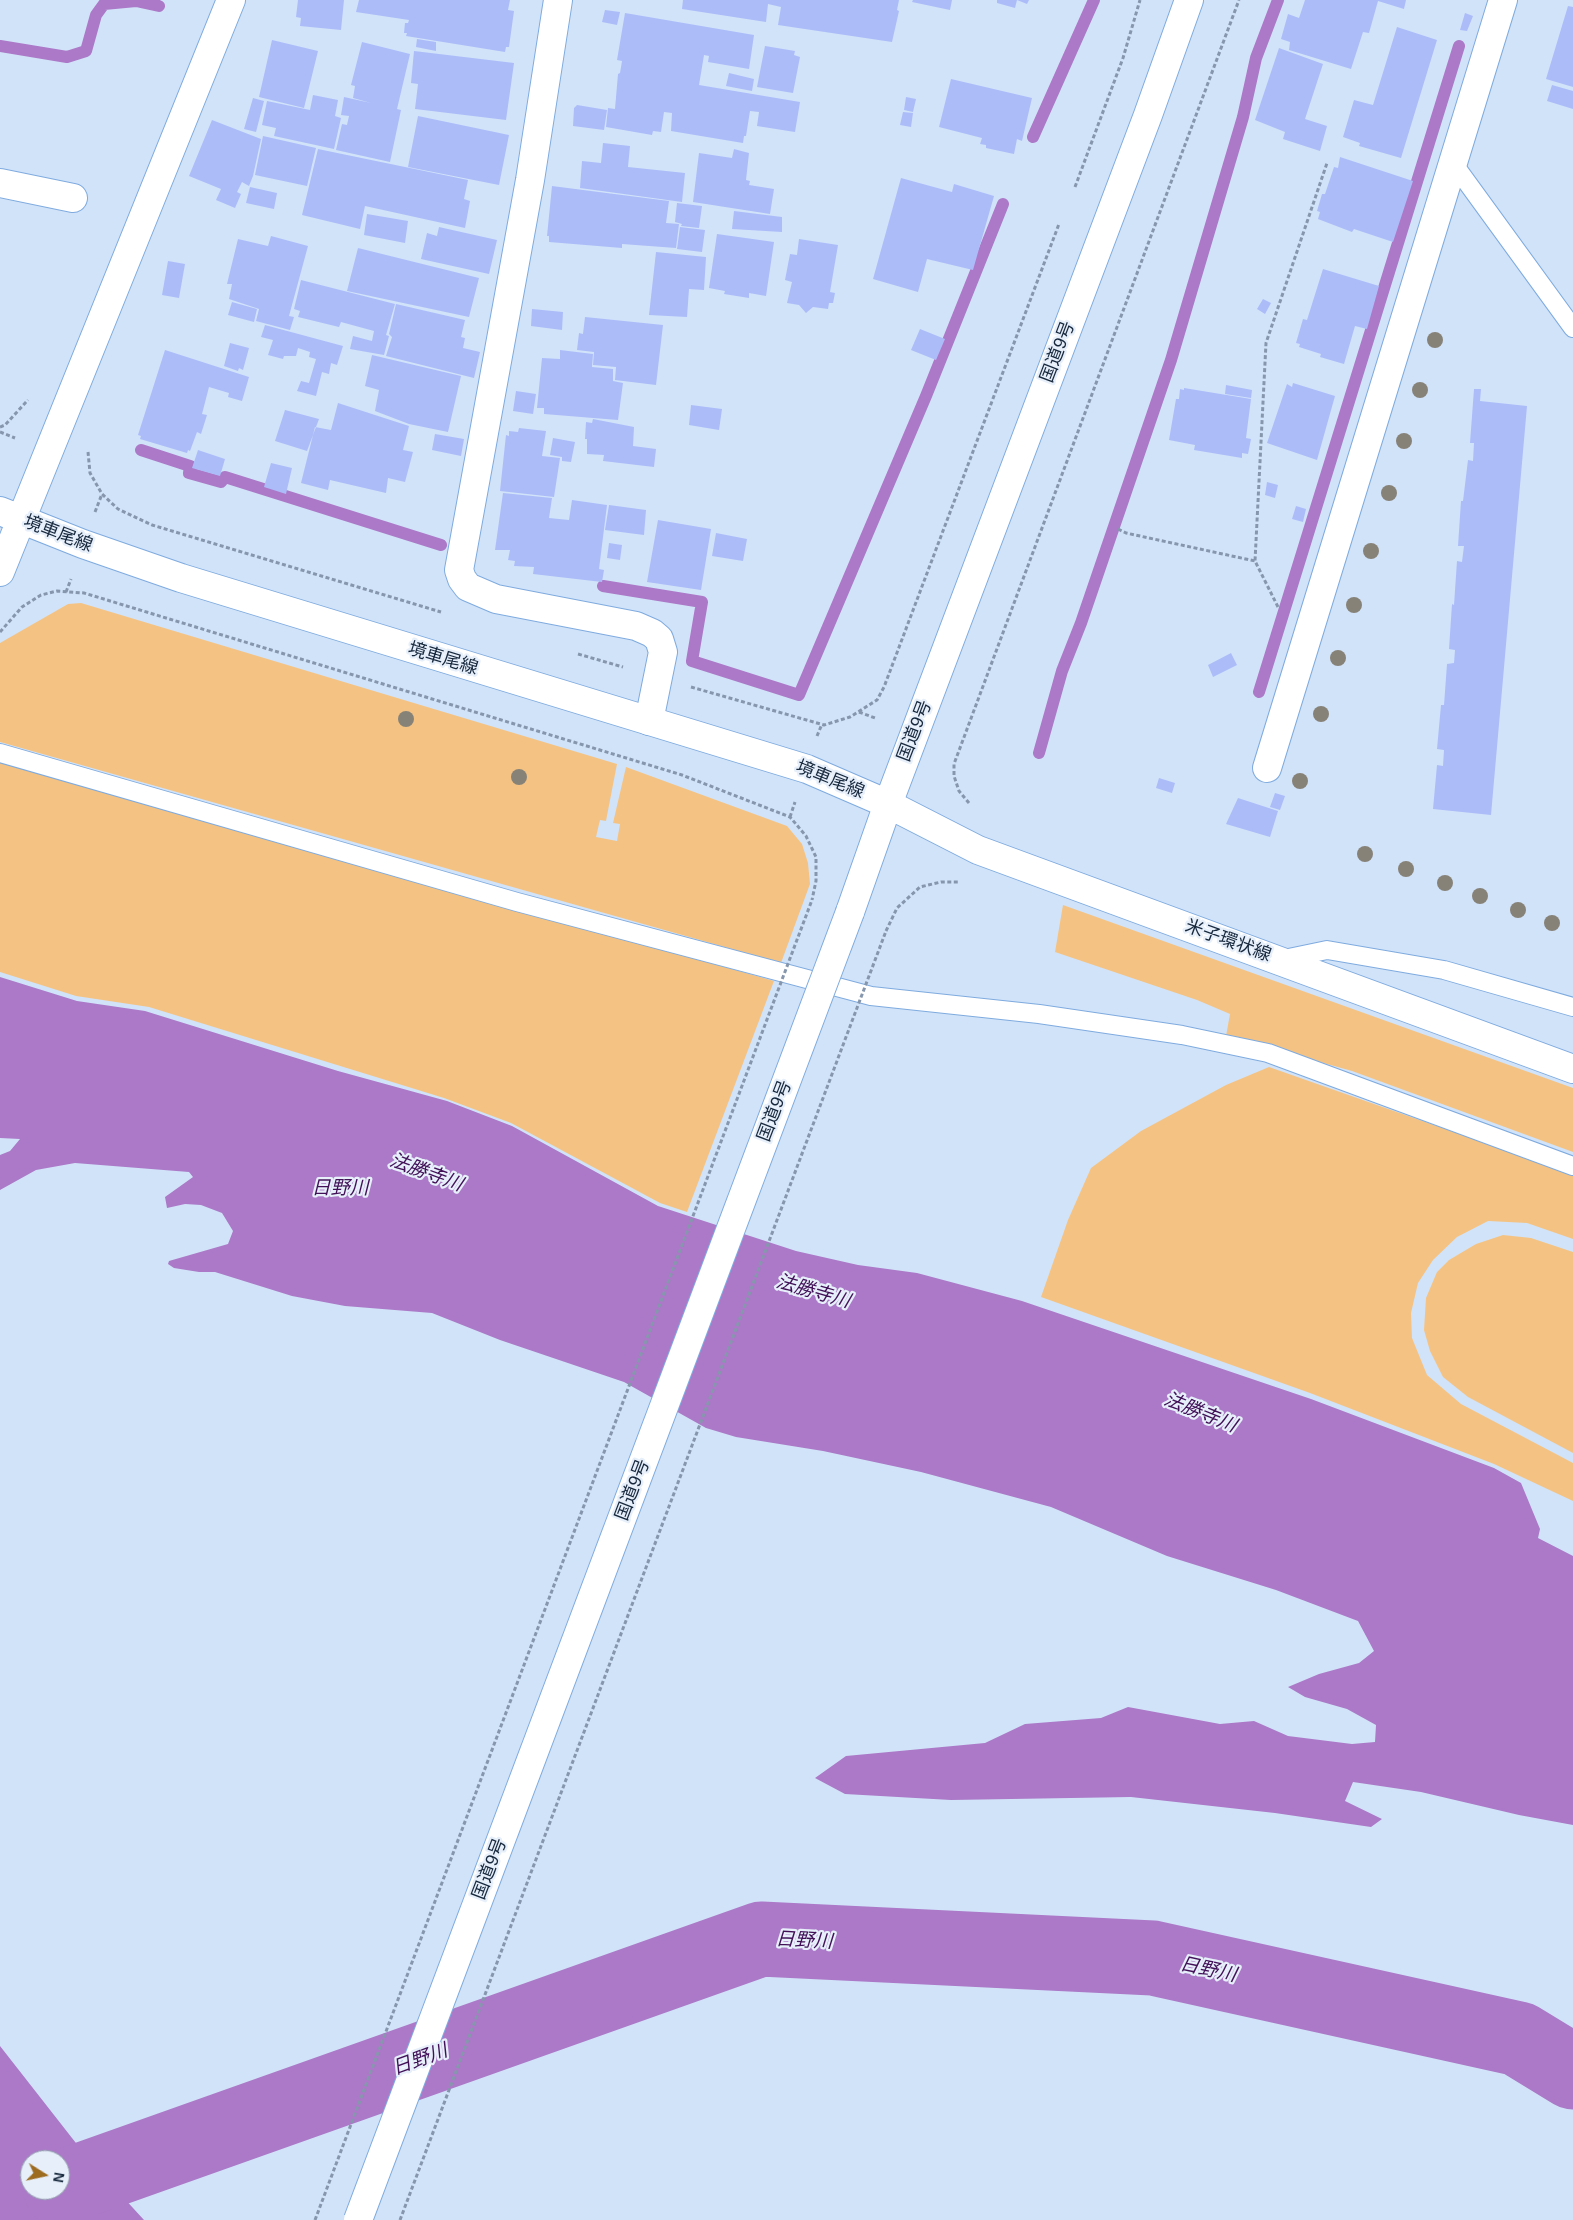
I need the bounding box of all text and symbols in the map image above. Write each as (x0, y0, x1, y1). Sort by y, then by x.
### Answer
street label: 国道9号 (1036, 318, 1080, 386)
street label: 境車尾線 (21, 511, 95, 557)
street label: 境車尾線 (405, 638, 481, 680)
street label: 国道9号 (893, 697, 937, 765)
street label: 境車尾線 (793, 757, 867, 803)
street label: 米子環状線 (1182, 915, 1274, 967)
street label: 国道9号 (753, 1077, 797, 1145)
water label: 法勝寺川 (386, 1149, 466, 1197)
water label: 日野川 (312, 1178, 368, 1200)
water label: 法勝寺川 (773, 1271, 853, 1313)
water label: 法勝寺川 (1160, 1388, 1240, 1438)
street label: 国道9号 (611, 1456, 655, 1524)
street label: 国道9号 (468, 1835, 512, 1903)
water label: 日野川 (775, 1928, 833, 1954)
water label: 日野川 (1178, 1953, 1238, 1987)
water label: 日野川 (389, 2040, 451, 2080)
north arrow (20, 2150, 70, 2200)
text: N (50, 2171, 68, 2184)

